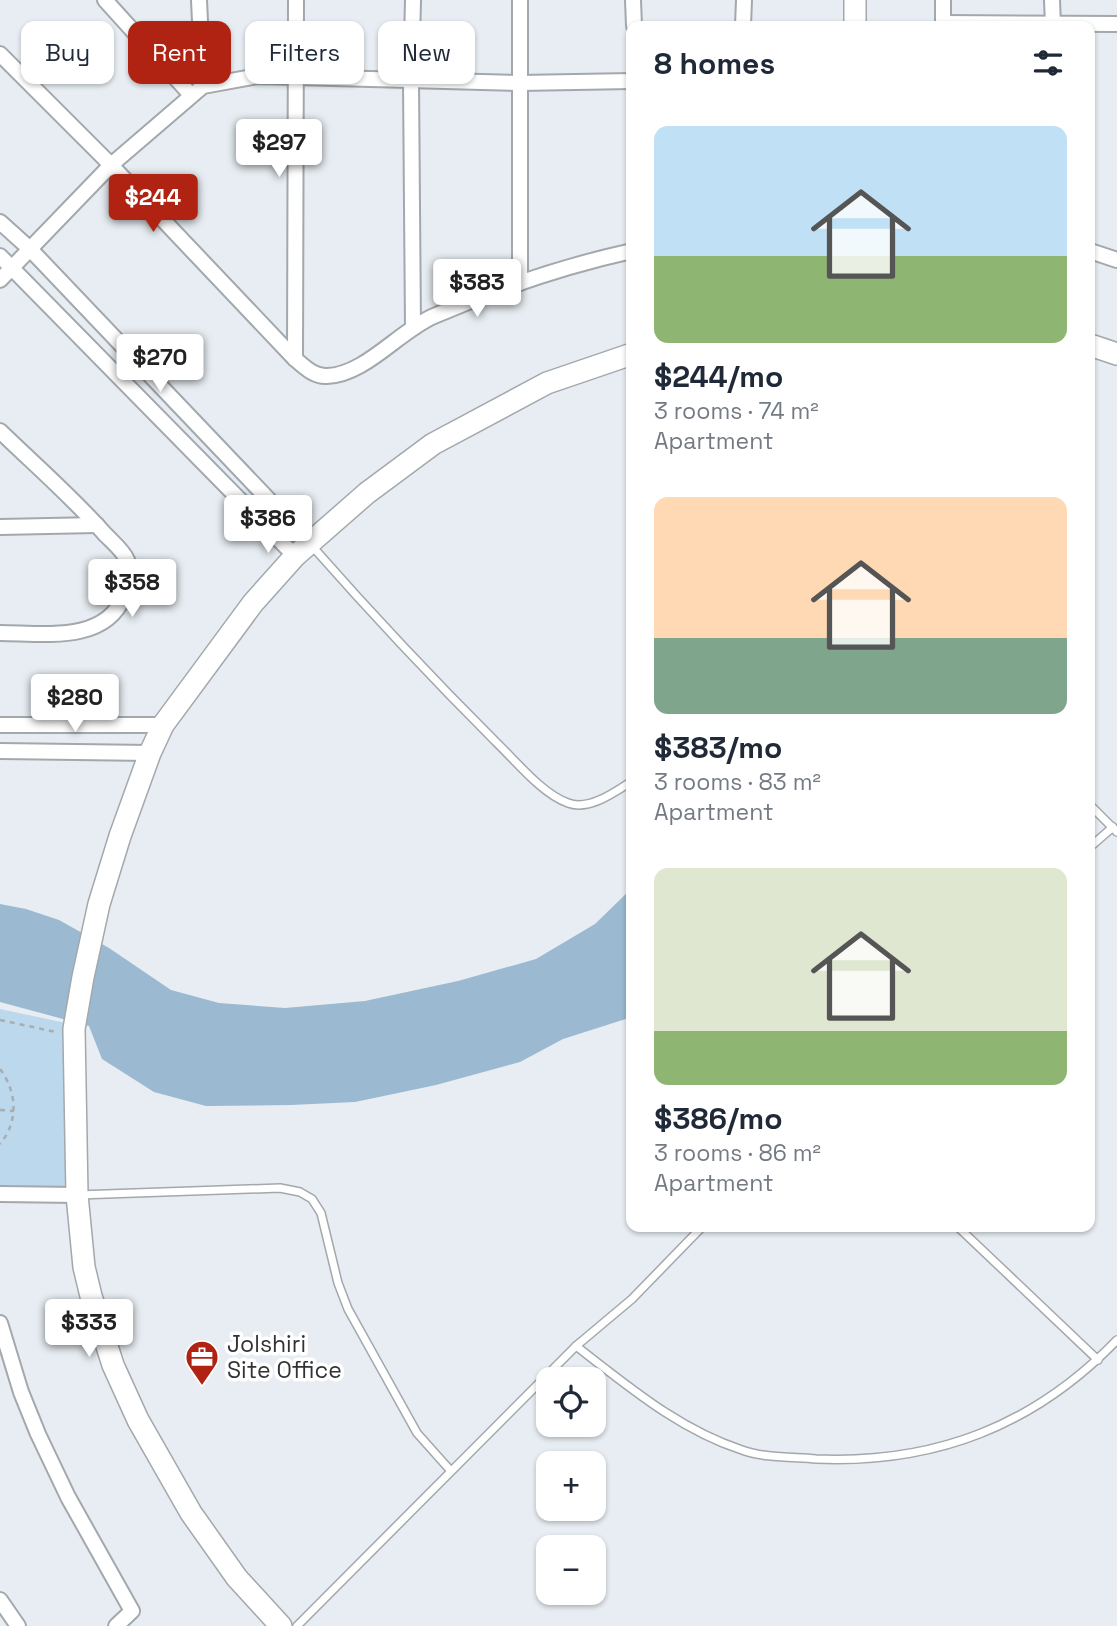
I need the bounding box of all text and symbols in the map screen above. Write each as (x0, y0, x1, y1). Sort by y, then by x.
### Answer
chip: Buy (21, 21, 114, 84)
chip: Rent (128, 21, 231, 84)
chip: Filters (245, 21, 364, 84)
chip: New (378, 21, 475, 84)
text: 8 homes (654, 44, 775, 83)
icon: filters (1029, 44, 1067, 82)
pin: $297 (238, 120, 320, 179)
text: $297 (252, 127, 306, 157)
icon: home (798, 171, 924, 297)
pin: $244 (112, 174, 194, 234)
text: $244 (125, 182, 181, 212)
pin: $383 (436, 260, 518, 319)
text: $383 (449, 267, 505, 297)
pin: $270 (119, 334, 201, 394)
text: $270 (133, 342, 187, 372)
text: $244/mo (654, 357, 783, 396)
text: 3 rooms · 74 m² (654, 396, 819, 426)
text: Apartment (654, 426, 774, 456)
pin: $386 (227, 496, 309, 555)
text: $386 (240, 503, 296, 533)
icon: home (798, 542, 924, 668)
pin: $358 (91, 560, 173, 619)
text: $358 (104, 567, 160, 597)
pin: $280 (34, 674, 116, 734)
text: $280 (47, 682, 103, 712)
text: $383/mo (654, 728, 782, 767)
text: 3 rooms · 83 m² (654, 767, 821, 797)
text: Apartment (654, 797, 774, 827)
icon: home (798, 913, 924, 1039)
text: $386/mo (654, 1099, 783, 1138)
text: 3 rooms · 86 m² (654, 1138, 821, 1168)
text: Apartment (654, 1168, 774, 1198)
pin: $333 (48, 1300, 130, 1359)
text: $333 (61, 1307, 117, 1337)
place label: Jolshiri Site Office (227, 1329, 342, 1385)
office icon: Jolshiri Site Office (183, 1338, 221, 1387)
map controls (536, 1367, 606, 1605)
button: locate (536, 1367, 606, 1437)
button: + (536, 1451, 606, 1521)
button: − (536, 1535, 606, 1605)

